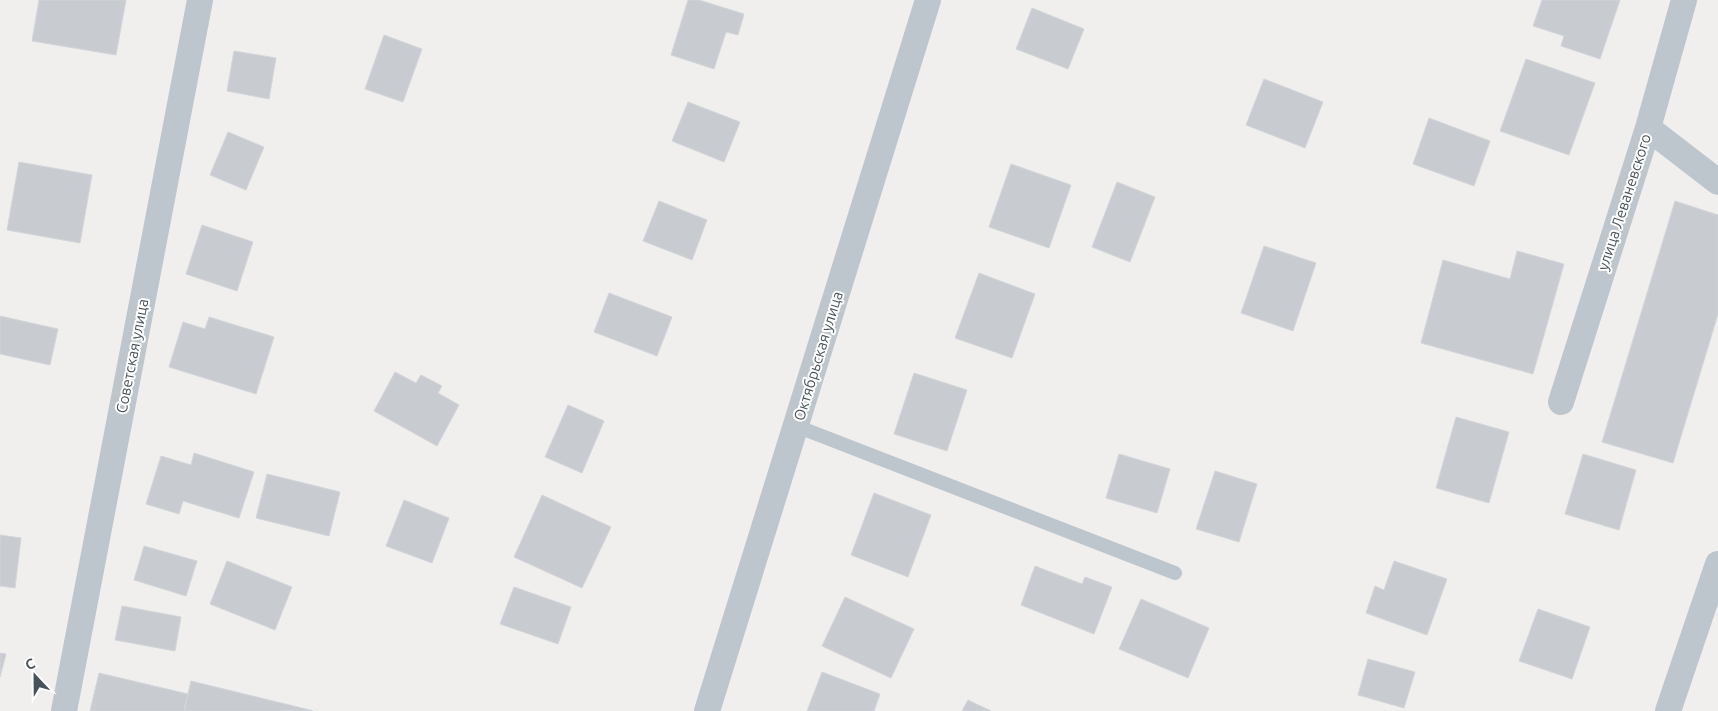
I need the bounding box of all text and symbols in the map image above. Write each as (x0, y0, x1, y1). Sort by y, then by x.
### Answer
street label: улица Леваневского (1594, 132, 1654, 272)
street label: Октябрьская улица (790, 289, 846, 423)
street label: Советская улица (113, 297, 151, 415)
north arrow (10, 651, 60, 701)
text: С (23, 655, 37, 673)

